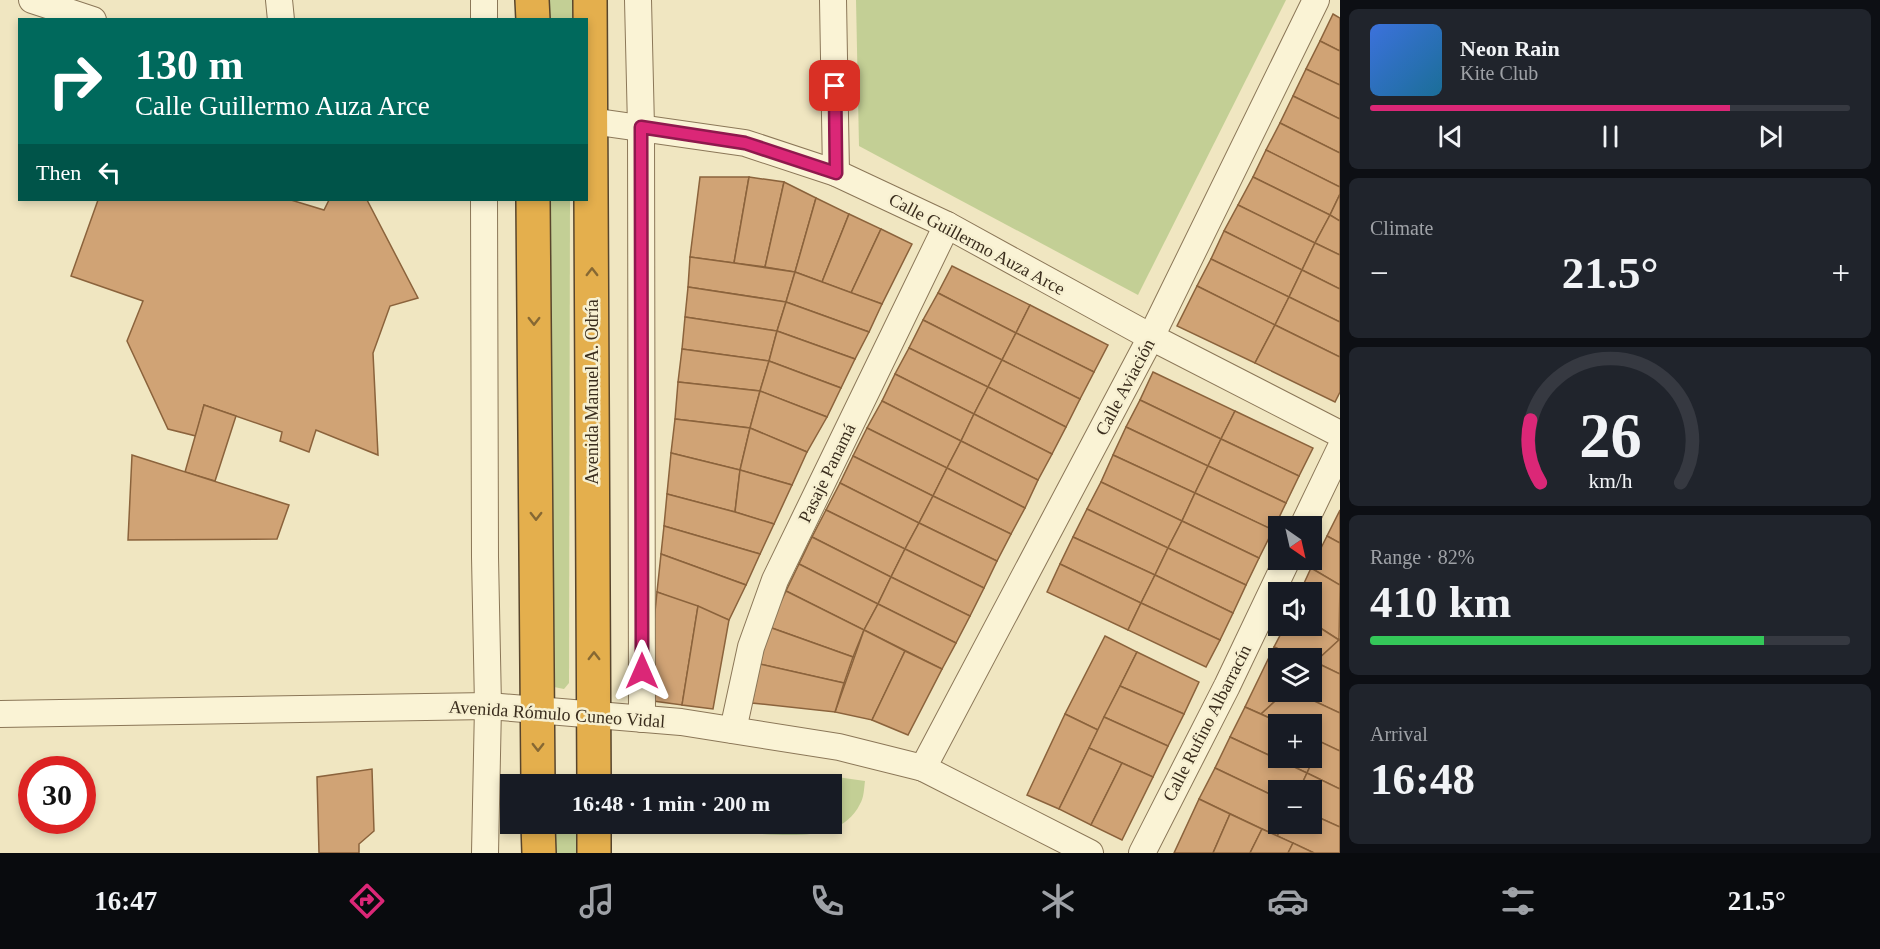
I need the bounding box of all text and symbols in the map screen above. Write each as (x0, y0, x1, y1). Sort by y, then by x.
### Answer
text: Neon Rain (1460, 36, 1560, 61)
icon: right (36, 42, 114, 120)
text: 130 m (135, 42, 244, 88)
pin (809, 60, 860, 111)
text: Kite Club (1460, 62, 1538, 84)
icon: arrive (818, 69, 851, 102)
text: Calle Guillermo Auza Arce (135, 91, 430, 121)
icon: previous (1434, 120, 1467, 153)
icon: pause (1594, 120, 1627, 153)
icon: next (1754, 120, 1787, 153)
icon: left (93, 156, 126, 189)
text: Then (36, 160, 81, 185)
street label: Calle Guillermo Auza Arce (886, 189, 1068, 299)
text: Climate (1370, 217, 1433, 239)
text: 21.5° (1562, 248, 1658, 298)
text: − (1370, 255, 1389, 291)
text: + (1831, 255, 1850, 291)
one-way arrow (586, 268, 598, 277)
street label: Avenida Manuel A. Odría (582, 299, 602, 485)
one-way arrow (528, 316, 541, 325)
street label: Calle Aviación (1091, 335, 1159, 439)
text: 26 (1579, 402, 1641, 471)
street label: Pasaje Panamá (794, 420, 860, 526)
text: km/h (1588, 470, 1632, 494)
one-way arrow (530, 511, 542, 520)
north arrow (1268, 516, 1322, 570)
map controls (1268, 516, 1322, 834)
text: Range · 82% (1370, 546, 1474, 568)
text: 410 km (1370, 577, 1511, 627)
button: sound (1268, 582, 1322, 636)
position arrow (610, 639, 674, 703)
street label: Calle Rufino Albarracín (1159, 641, 1255, 805)
button: layers (1268, 648, 1322, 702)
one-way arrow (587, 652, 600, 661)
street label: Avenida Rómulo Cuneo Vidal (448, 696, 666, 732)
button: + (1268, 714, 1322, 768)
text: Arrival (1370, 723, 1428, 745)
one-way arrow (532, 742, 544, 751)
text: 16:48 (1370, 754, 1475, 804)
speed limit sign: 30 (18, 756, 96, 834)
button: − (1268, 780, 1322, 834)
text: 16:48 · 1 min · 200 m (572, 791, 770, 816)
icon: directions (346, 880, 388, 922)
icon: music (576, 880, 618, 922)
icon: phone (806, 880, 848, 922)
icon: climate (1037, 880, 1079, 922)
icon: car (1267, 880, 1309, 922)
icon: filters (1497, 880, 1539, 922)
text: 16:47 (94, 886, 157, 916)
text: 21.5° (1728, 886, 1786, 916)

